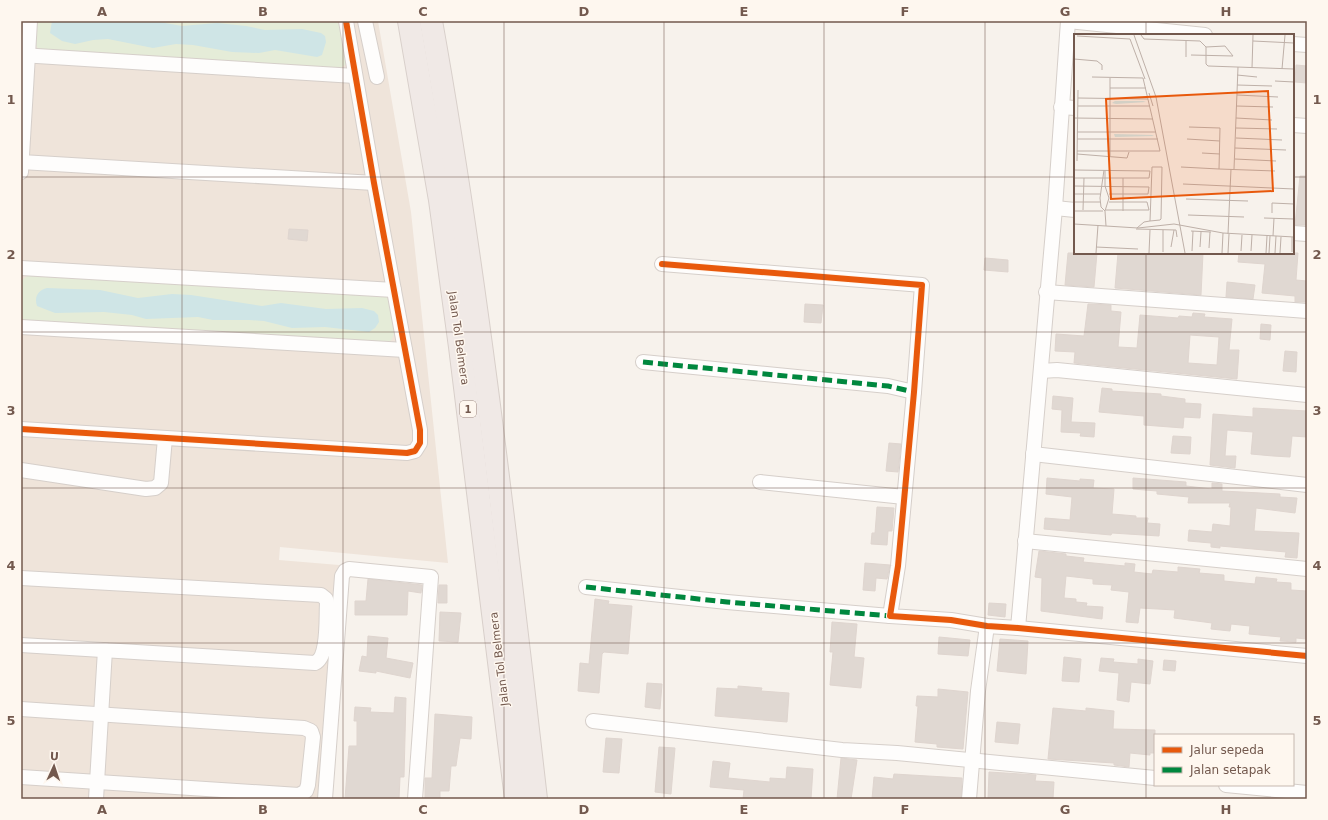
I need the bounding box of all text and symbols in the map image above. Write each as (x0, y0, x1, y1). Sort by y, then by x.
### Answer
text: A (97, 4, 107, 19)
text: B (258, 4, 268, 19)
text: C (418, 4, 428, 19)
text: D (579, 4, 590, 19)
text: E (740, 4, 748, 19)
text: F (901, 4, 909, 19)
text: G (1060, 4, 1070, 19)
text: H (1221, 4, 1231, 19)
inset map (1074, 34, 1294, 254)
text: 1 (6, 92, 16, 107)
text: 1 (1312, 92, 1322, 107)
text: 2 (6, 247, 16, 262)
text: 2 (1312, 247, 1322, 262)
street label: Jalan Tol Belmera (445, 289, 472, 386)
road number: 1 (460, 401, 476, 417)
text: 3 (6, 403, 16, 418)
text: 3 (1312, 403, 1322, 418)
text: 4 (6, 558, 16, 573)
text: 4 (1312, 558, 1322, 573)
street label: Jalan Tol Belmera (487, 611, 512, 708)
text: 5 (6, 713, 16, 728)
text: 5 (1312, 713, 1322, 728)
legend (1154, 734, 1294, 786)
text: Jalur sepeda (1189, 743, 1264, 757)
north arrow (34, 746, 74, 786)
text: U (50, 750, 59, 763)
text: Jalan setapak (1189, 763, 1271, 777)
text: A (97, 802, 107, 817)
text: B (258, 802, 268, 817)
text: C (418, 802, 428, 817)
text: D (579, 802, 590, 817)
text: E (740, 802, 748, 817)
text: F (901, 802, 909, 817)
text: G (1060, 802, 1070, 817)
text: H (1221, 802, 1231, 817)

